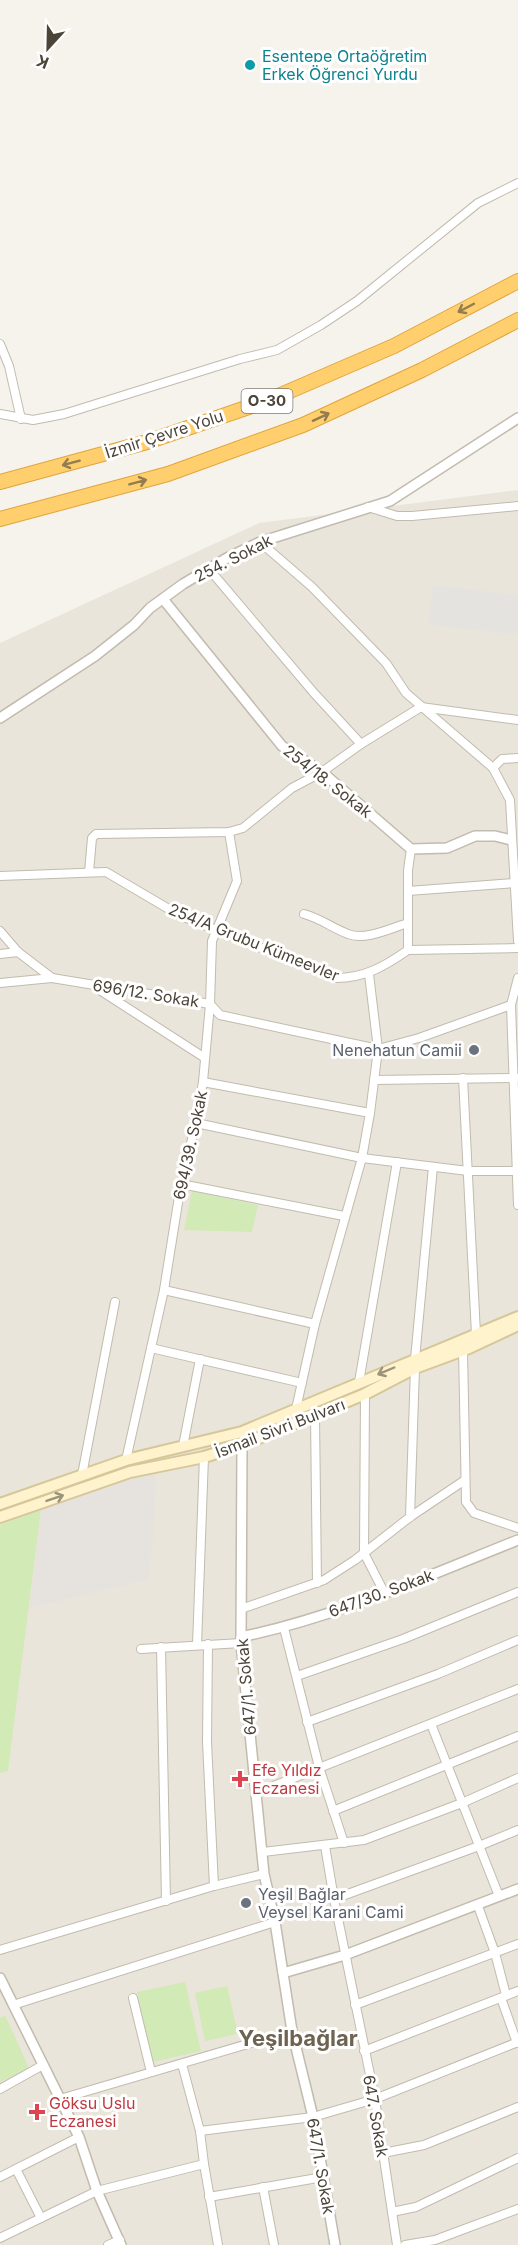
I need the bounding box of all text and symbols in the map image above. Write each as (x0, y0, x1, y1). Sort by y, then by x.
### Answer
north arrow (18, 18, 78, 78)
place label: Esentepe Ortaöğretim Erkek Öğrenci Yurdu (262, 46, 427, 84)
text: K (33, 50, 51, 73)
marker: Esentepe Ortaöğretim Erkek Öğrenci Yurdu (243, 58, 257, 72)
one-way arrow (458, 303, 476, 314)
road number: O-30 (242, 389, 292, 413)
street label: İzmir Çevre Yolu (102, 405, 226, 463)
one-way arrow (312, 410, 330, 422)
one-way arrow (62, 458, 81, 469)
one-way arrow (128, 475, 147, 487)
street label: 254. Sokak (191, 530, 276, 586)
street label: 254/18. Sokak (280, 740, 377, 822)
street label: 254/A Grubu Kümeevler (166, 899, 342, 985)
street label: 696/12. Sokak (91, 975, 201, 1011)
place label: Nenehatun Camii (332, 1040, 462, 1060)
marker: Nenehatun Camii (467, 1043, 481, 1057)
street label: 694/39. Sokak (169, 1088, 211, 1201)
one-way arrow (378, 1366, 396, 1377)
street label: İsmail Sivri Bulvarı (212, 1394, 348, 1462)
one-way arrow (45, 1491, 64, 1502)
street label: 647/30. Sokak (326, 1565, 436, 1621)
street label: 647/1. Sokak (232, 1638, 260, 1736)
place label: Efe Yıldız Eczanesi (252, 1760, 322, 1798)
marker: Efe Yıldız Eczanesi (233, 1772, 247, 1786)
place label: Yeşil Bağlar Veysel Karani Cami (258, 1884, 404, 1922)
marker: Yeşil Bağlar Veysel Karani Cami (239, 1896, 253, 1910)
district label: Yeşilbağlar (238, 2025, 358, 2051)
street label: 647. Sokak (359, 2073, 393, 2159)
place label: Göksu Uslu Eczanesi (49, 2093, 135, 2131)
marker: Göksu Uslu Eczanesi (30, 2105, 44, 2119)
street label: 647/1. Sokak (303, 2116, 339, 2216)

